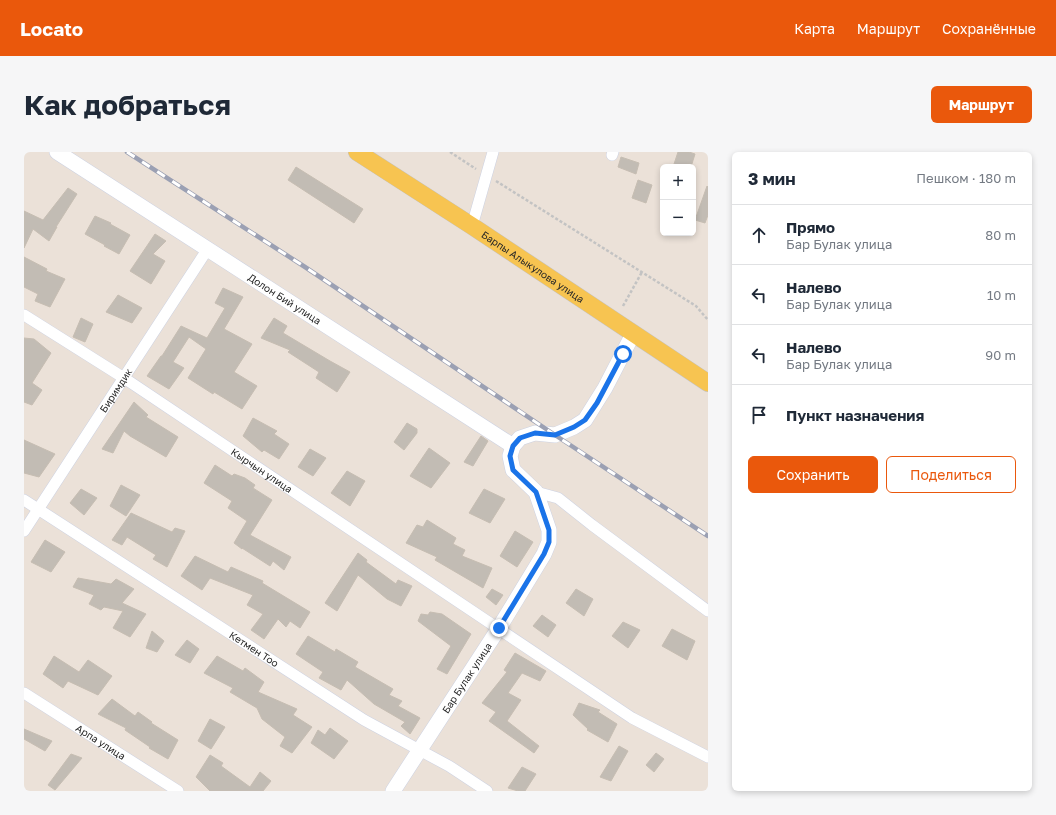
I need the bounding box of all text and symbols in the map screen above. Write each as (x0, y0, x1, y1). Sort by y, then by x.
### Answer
text: Locato (20, 17, 83, 40)
text: Карта (794, 20, 835, 37)
text: Маршрут (857, 20, 920, 37)
text: Сохранённые (942, 20, 1036, 37)
button: Маршрут (931, 86, 1032, 123)
text: Как добраться (24, 88, 231, 121)
map controls (660, 164, 696, 236)
button: + (660, 164, 696, 200)
text: 3 мин (748, 168, 796, 189)
text: Пешком · 180 m (916, 170, 1016, 186)
button: − (660, 200, 696, 236)
text: Прямо (786, 218, 835, 236)
icon: ahead (748, 224, 770, 246)
text: 80 m (985, 227, 1016, 243)
street label: Барпы Алыкулова улица (479, 228, 587, 305)
text: Бар Булак улица (786, 236, 892, 252)
street label: Долон Бий улица (246, 271, 323, 327)
text: Налево (786, 278, 842, 296)
icon: left (748, 284, 770, 306)
text: 10 m (987, 287, 1016, 303)
text: Бар Булак улица (786, 296, 892, 312)
text: Налево (786, 338, 842, 356)
icon: left (748, 344, 770, 366)
route start (614, 345, 632, 363)
text: 90 m (985, 347, 1016, 363)
text: Бар Булак улица (786, 356, 892, 372)
street label: Биримдик (97, 366, 135, 415)
icon: arrive (748, 404, 770, 426)
text: Пункт назначения (786, 406, 924, 424)
street label: Кырчын улица (229, 445, 295, 495)
button: Сохранить (748, 456, 878, 493)
button: Поделиться (886, 456, 1016, 493)
route end (490, 619, 508, 637)
street label: Кетмен Тоо (227, 629, 281, 669)
street label: Бар Булак улица (439, 640, 494, 715)
street label: Арпа улица (74, 722, 128, 762)

